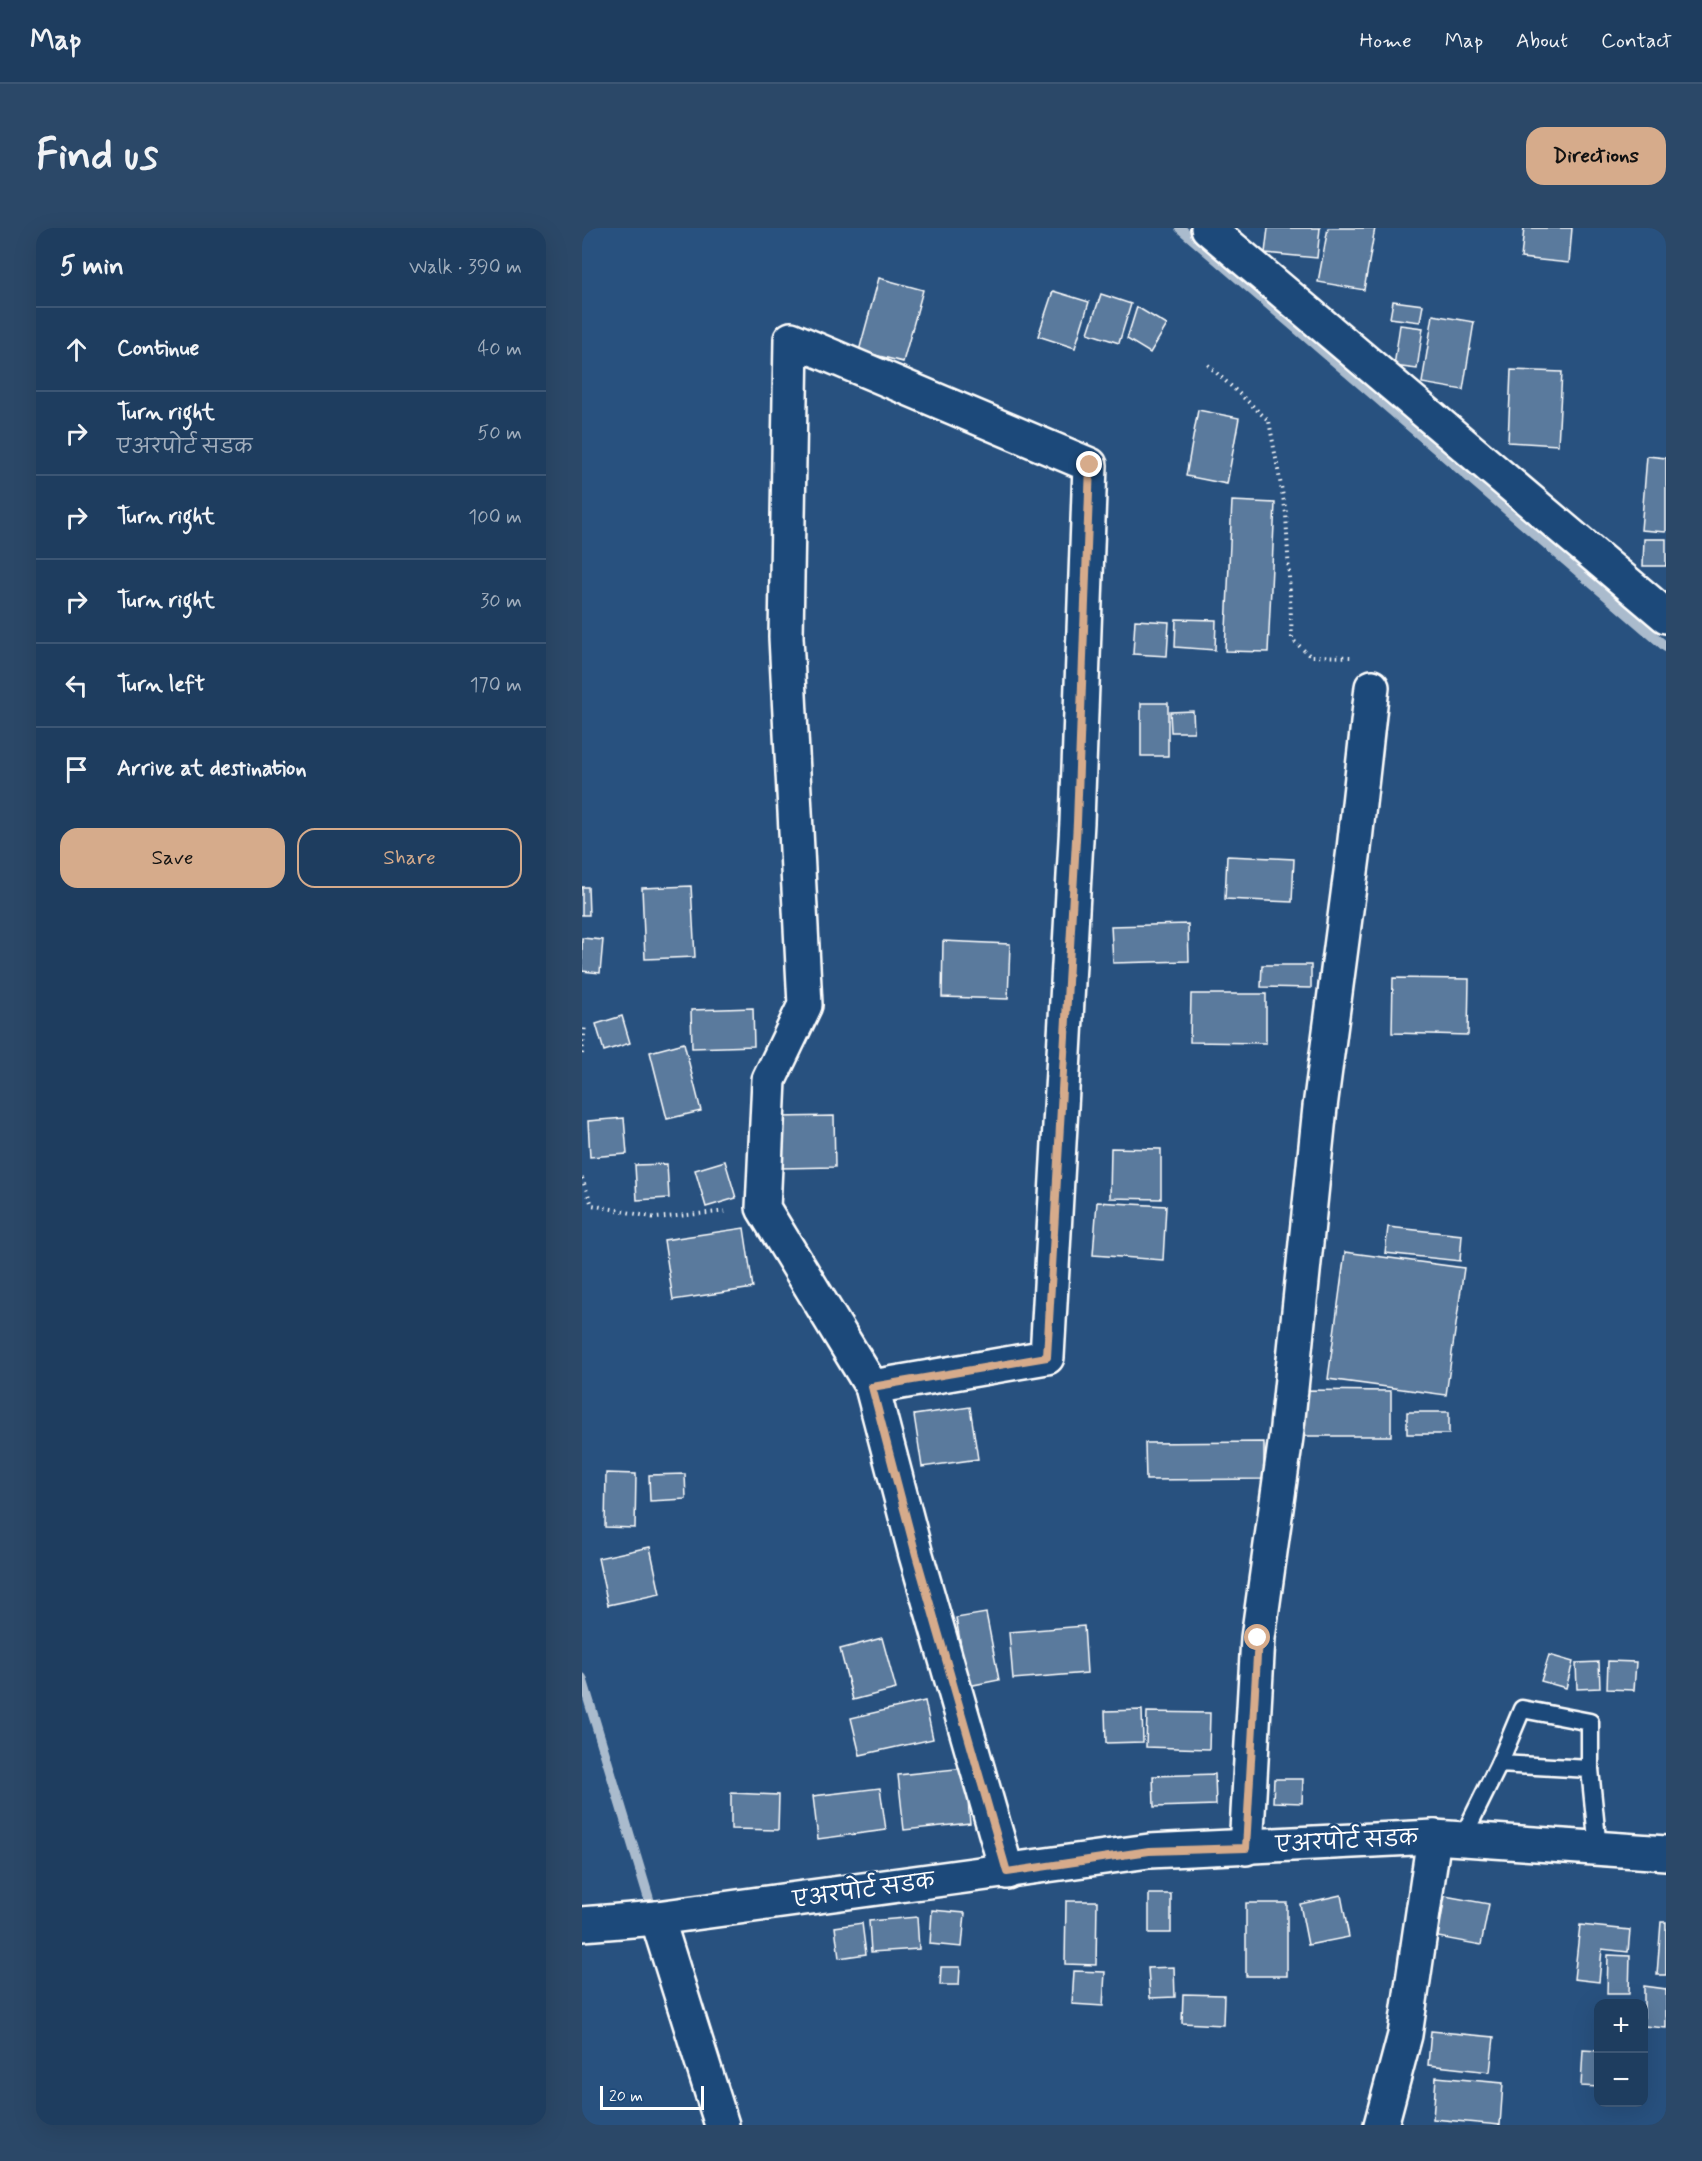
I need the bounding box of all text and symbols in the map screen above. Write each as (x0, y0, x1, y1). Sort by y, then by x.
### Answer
text: Map (30, 23, 81, 60)
text: Home (1360, 27, 1412, 55)
text: Map (1445, 27, 1483, 55)
text: About (1516, 27, 1568, 55)
text: Contact (1601, 27, 1672, 55)
button: Directions (1526, 127, 1666, 185)
text: Find us (36, 129, 158, 184)
text: 5 min (60, 250, 124, 284)
text: Walk · 390 m (409, 254, 522, 281)
icon: ahead (60, 333, 93, 366)
text: Continue (117, 335, 199, 363)
text: 40 m (478, 336, 522, 363)
text: Turn right (117, 399, 215, 427)
icon: right (60, 417, 93, 450)
text: 50 m (477, 420, 522, 447)
text: एअरपोर्ट सडक (117, 434, 253, 461)
route end (1076, 451, 1102, 477)
icon: right (60, 501, 93, 534)
text: Turn right (117, 503, 215, 531)
text: 100 m (468, 504, 522, 531)
icon: right (60, 585, 93, 618)
text: Turn right (117, 587, 215, 615)
text: 30 m (480, 588, 522, 615)
icon: left (60, 669, 93, 702)
text: Turn left (117, 671, 205, 699)
text: 170 m (470, 672, 522, 699)
icon: arrive (60, 753, 93, 786)
text: Arrive at destination (117, 755, 307, 783)
button: Save (60, 828, 285, 888)
button: Share (297, 828, 522, 888)
route start (1244, 1624, 1270, 1650)
street label: एअरपोर्ट सडक (1274, 1820, 1421, 1860)
street label: एअरपोर्ट सडक (790, 1863, 938, 1915)
map controls (1594, 1999, 1648, 2107)
button: + (1594, 1999, 1648, 2053)
button: − (1594, 2053, 1648, 2107)
scale bar (600, 2083, 704, 2110)
text: 20 m (609, 2086, 643, 2107)

